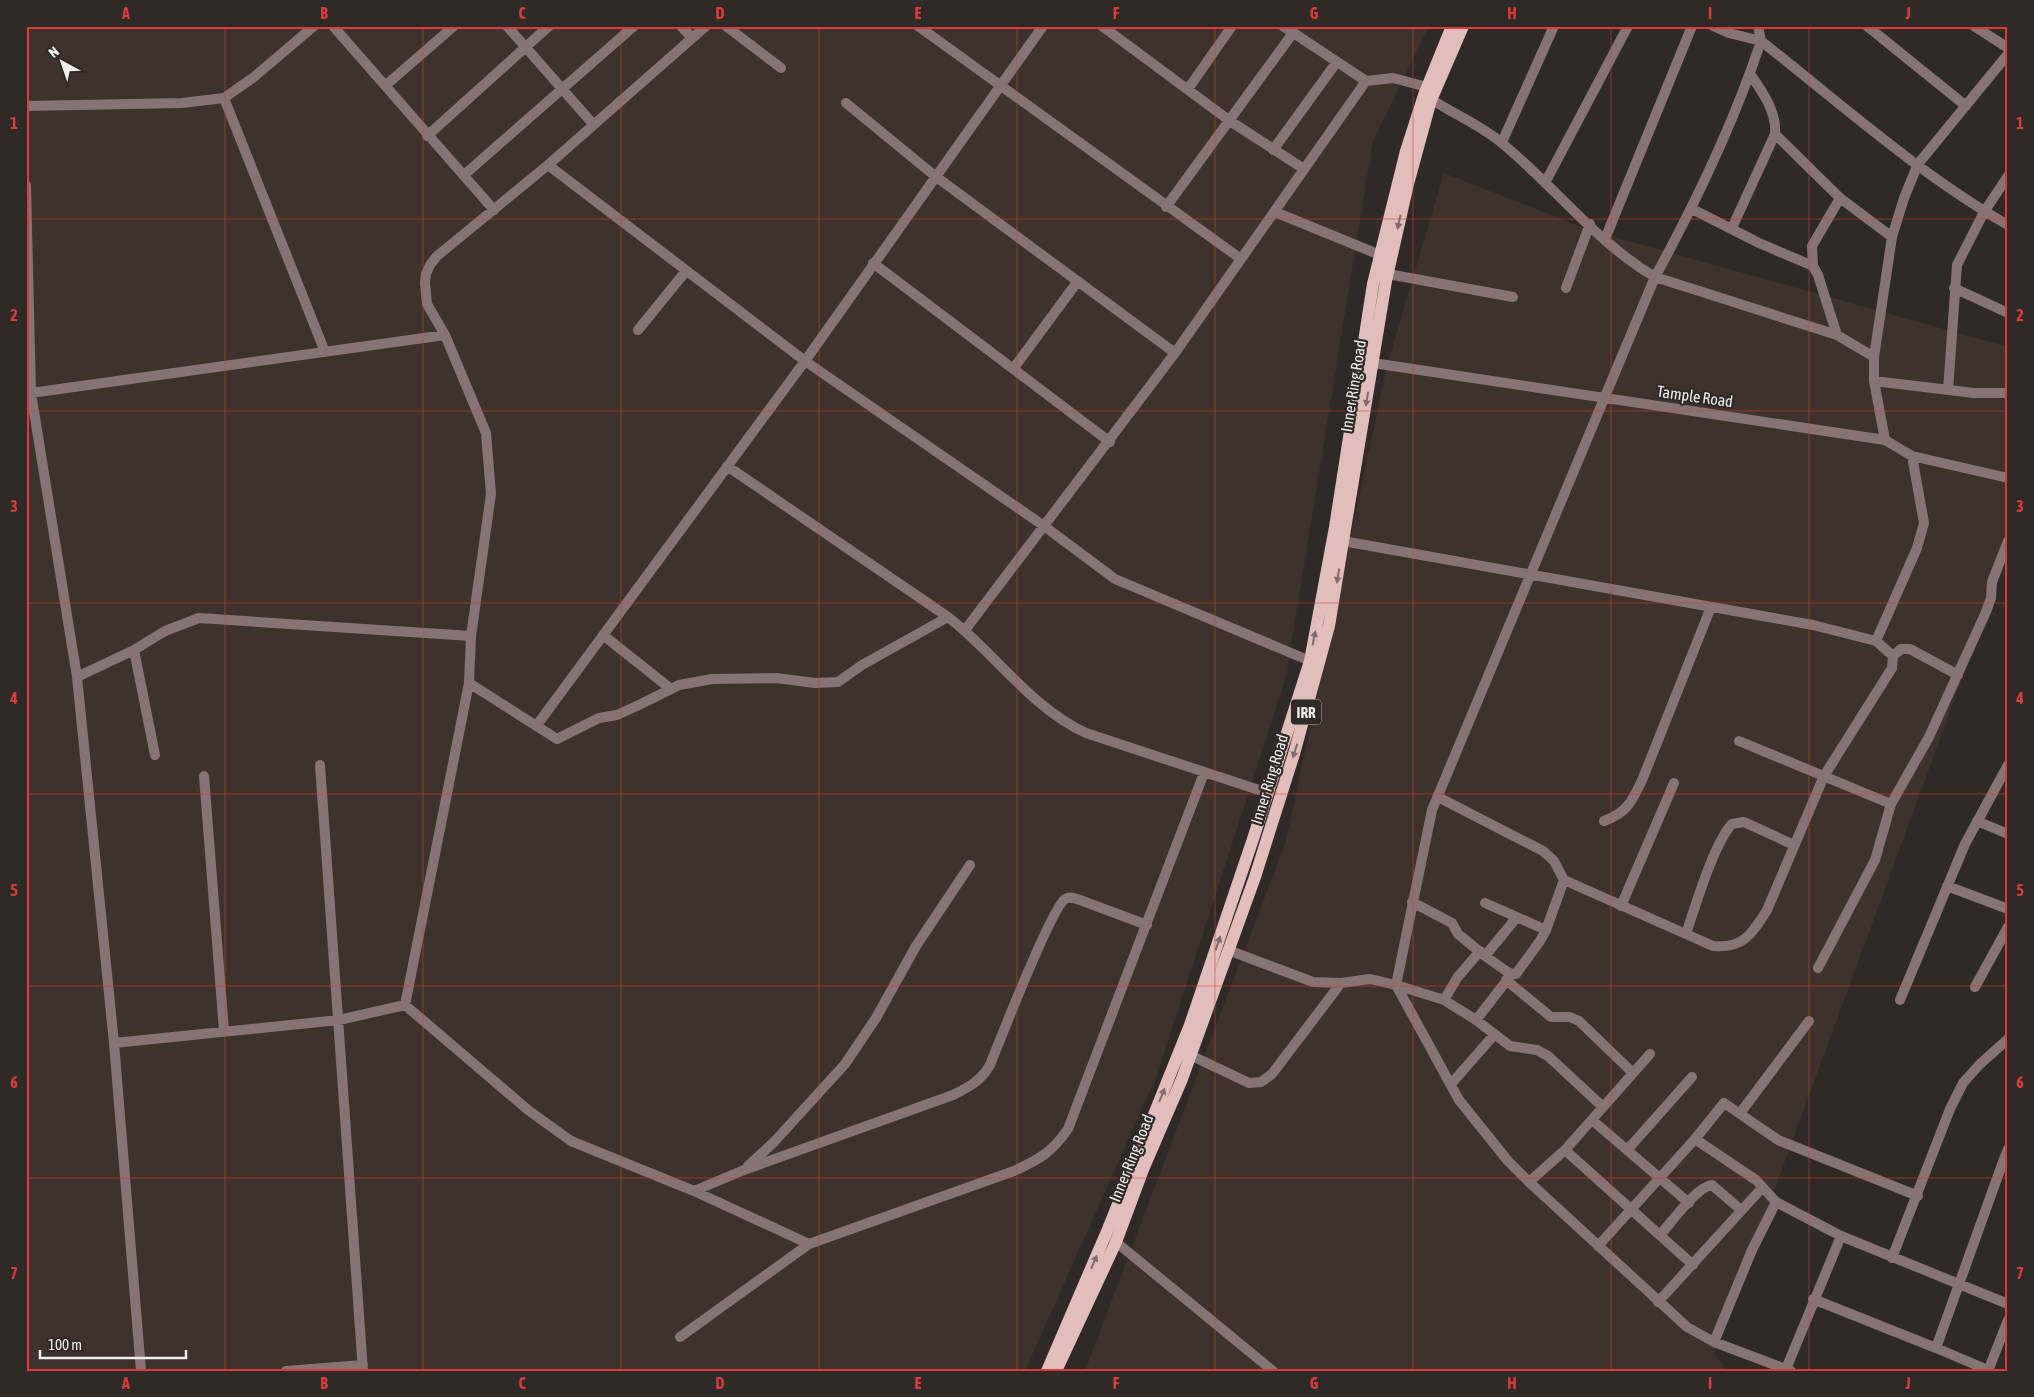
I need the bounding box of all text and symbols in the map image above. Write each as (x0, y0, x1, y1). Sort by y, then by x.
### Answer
text: A (121, 4, 130, 22)
text: B (320, 4, 328, 22)
text: C (518, 4, 526, 22)
text: D (716, 4, 725, 22)
text: E (915, 4, 922, 22)
text: F (1113, 4, 1120, 22)
text: G (1310, 4, 1319, 22)
text: H (1507, 4, 1517, 22)
text: I (1708, 4, 1712, 22)
text: J (1904, 4, 1911, 22)
north arrow (38, 38, 88, 88)
text: N (45, 43, 62, 61)
text: 1 (10, 114, 18, 132)
text: 1 (2016, 114, 2024, 132)
one-way arrow (1395, 214, 1403, 230)
text: 2 (10, 306, 18, 324)
text: 2 (2016, 306, 2024, 324)
street label: Inner Ring Road (1337, 339, 1370, 433)
street label: Tample Road (1656, 382, 1734, 411)
one-way arrow (1363, 391, 1371, 407)
text: 3 (10, 497, 18, 515)
text: 3 (2016, 497, 2024, 515)
one-way arrow (1334, 569, 1342, 585)
one-way arrow (1311, 629, 1319, 645)
text: 4 (9, 689, 18, 707)
text: 4 (2015, 689, 2024, 707)
road number: IRR (1291, 700, 1321, 724)
street label: Inner Ring Road (1247, 732, 1292, 826)
one-way arrow (1290, 743, 1298, 758)
text: 5 (10, 881, 18, 899)
text: 5 (2016, 881, 2024, 899)
one-way arrow (1215, 935, 1222, 950)
text: 6 (10, 1073, 18, 1091)
text: 6 (2016, 1073, 2024, 1091)
one-way arrow (1158, 1088, 1166, 1102)
street label: Inner Ring Road (1105, 1112, 1158, 1205)
one-way arrow (1090, 1255, 1098, 1269)
text: 7 (10, 1264, 18, 1282)
text: 7 (2016, 1264, 2024, 1282)
scale bar (40, 1327, 186, 1359)
text: 100 m (48, 1336, 82, 1353)
text: A (121, 1374, 130, 1392)
text: B (320, 1374, 328, 1392)
text: C (518, 1374, 526, 1392)
text: D (716, 1374, 725, 1392)
text: E (915, 1374, 922, 1392)
text: F (1113, 1374, 1120, 1392)
text: G (1310, 1374, 1319, 1392)
text: H (1507, 1374, 1517, 1392)
text: I (1708, 1374, 1712, 1392)
text: J (1904, 1374, 1911, 1392)

